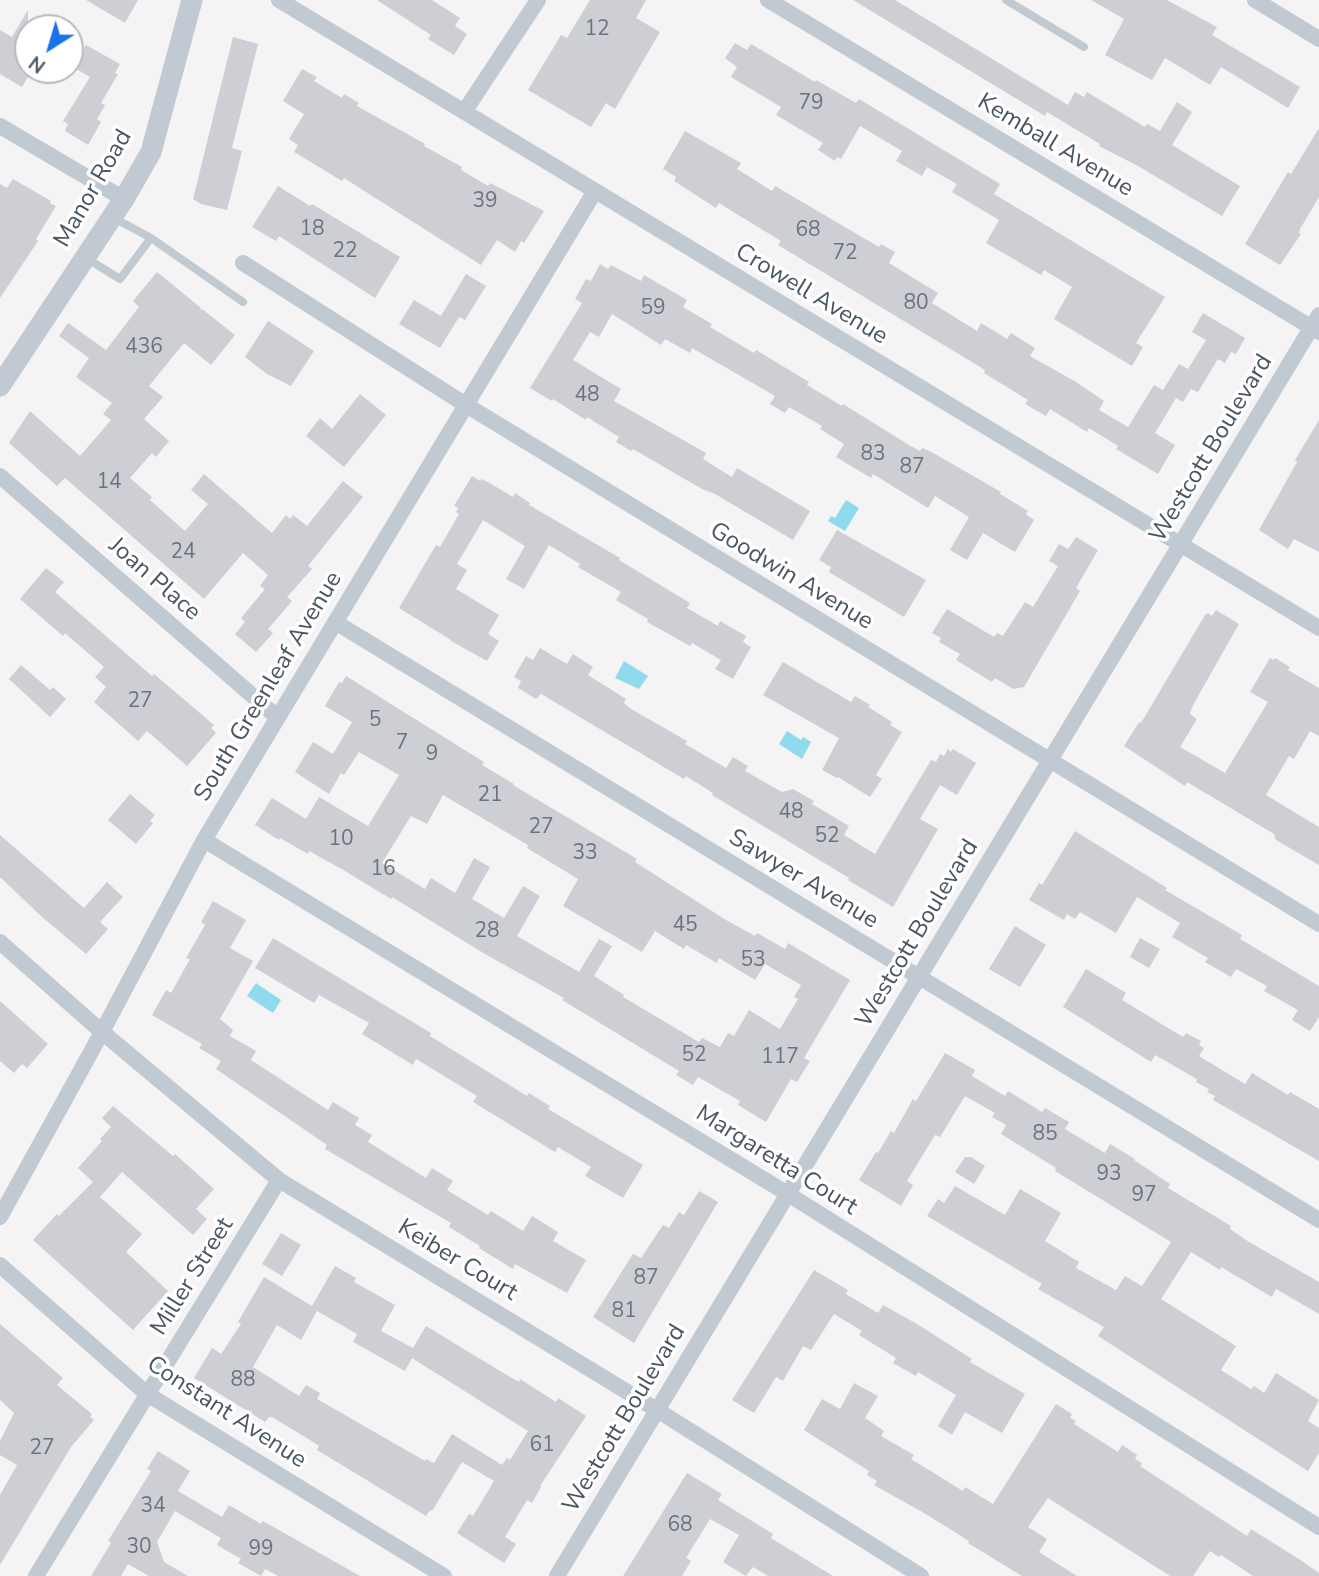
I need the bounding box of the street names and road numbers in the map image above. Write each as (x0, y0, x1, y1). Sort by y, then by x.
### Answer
street label: Kemball Avenue (972, 88, 1138, 204)
street label: Manor Road (49, 125, 139, 253)
street label: Crowell Avenue (730, 238, 892, 352)
street label: Westcott Boulevard (1145, 350, 1279, 548)
street label: Goodwin Avenue (704, 517, 878, 637)
street label: Joan Place (102, 532, 206, 628)
street label: South Greenleaf Avenue (189, 567, 349, 807)
street label: Sawyer Avenue (723, 824, 883, 936)
street label: Westcott Boulevard (851, 835, 985, 1033)
street label: Margaretta Court (690, 1100, 862, 1222)
street label: Miller Street (145, 1213, 241, 1341)
street label: Keiber Court (392, 1214, 522, 1308)
street label: Westcott Boulevard (558, 1320, 692, 1518)
street label: Constant Avenue (141, 1351, 311, 1475)

